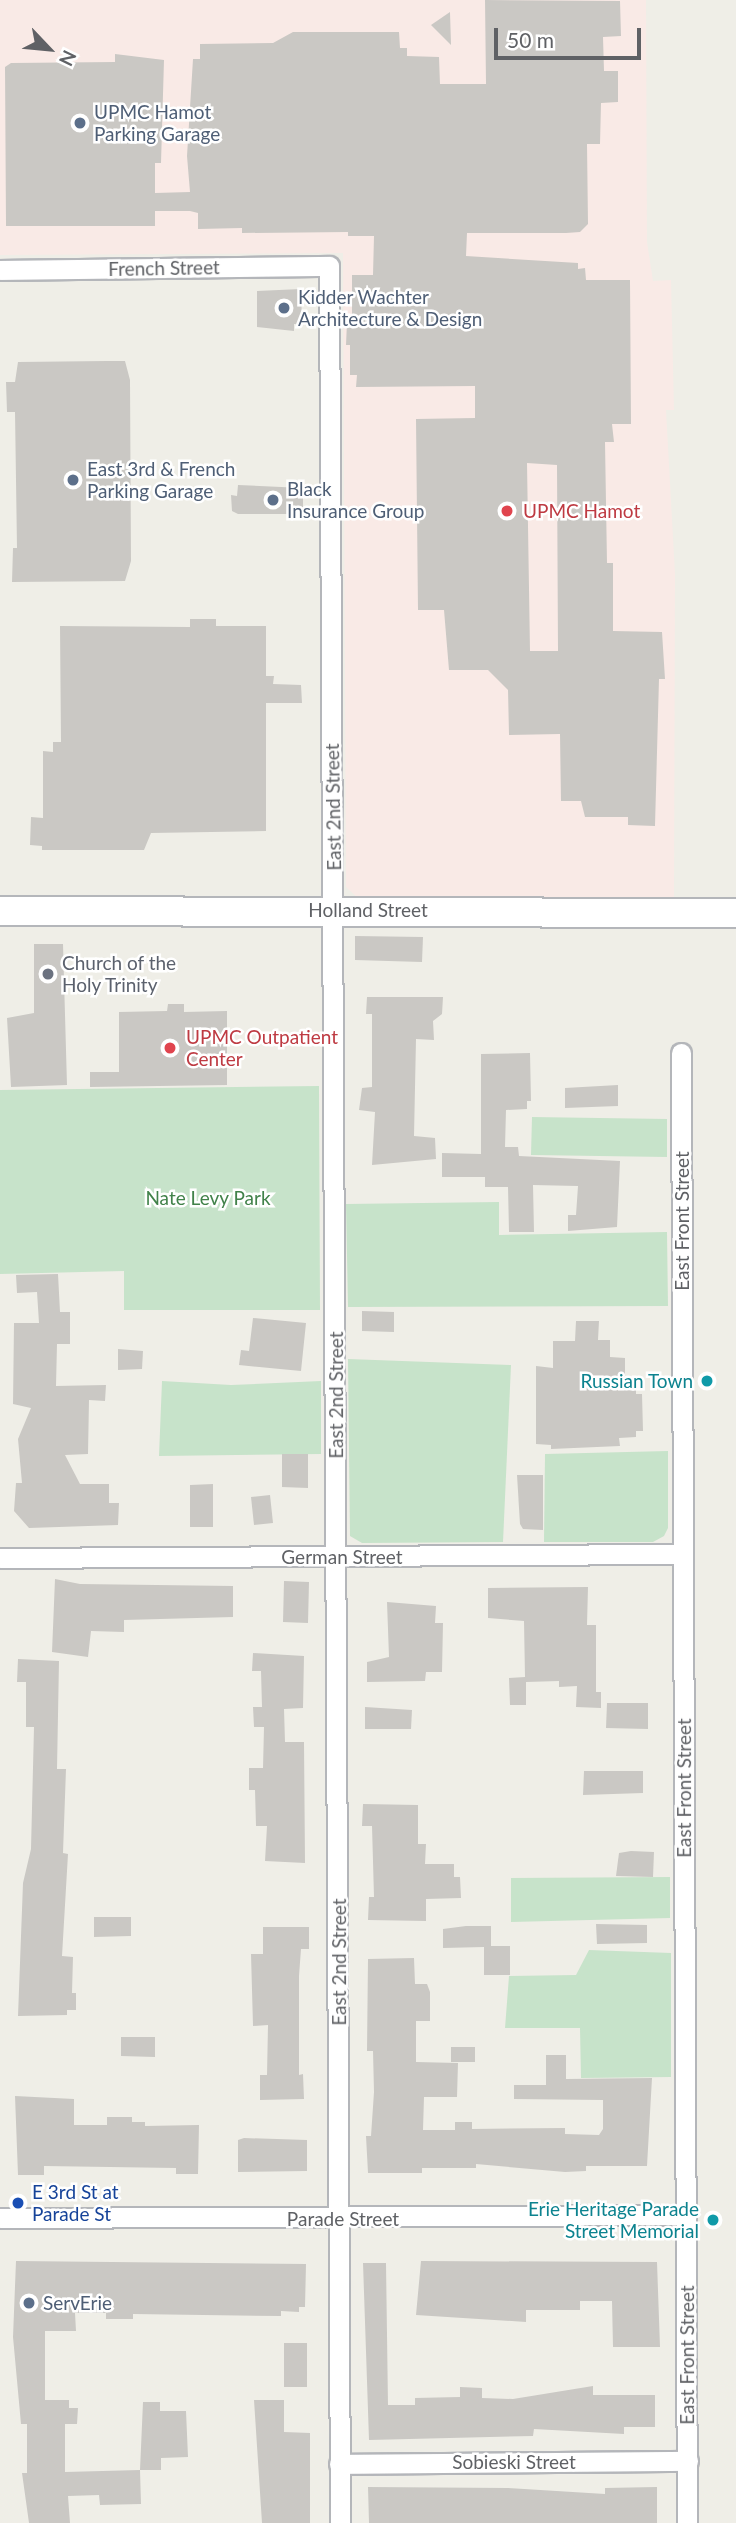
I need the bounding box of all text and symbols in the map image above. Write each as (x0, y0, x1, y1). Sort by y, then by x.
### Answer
north arrow (14, 14, 84, 84)
scale bar (498, 14, 645, 58)
text: 50 m (507, 27, 554, 52)
text: N (55, 47, 82, 70)
place label: UPMC Hamot Parking Garage (94, 101, 220, 145)
marker: UPMC Hamot Parking Garage (72, 115, 88, 131)
street label: French Street (108, 256, 220, 280)
place label: Kidder Wachter Architecture & Design (298, 286, 482, 330)
marker: Kidder Wachter Architecture & Design (276, 300, 292, 316)
place label: East 3rd & French Parking Garage (87, 458, 235, 502)
marker: East 3rd & French Parking Garage (65, 472, 81, 488)
place label: Black Insurance Group (287, 478, 424, 522)
marker: Black Insurance Group (265, 492, 281, 508)
place label: UPMC Hamot (523, 500, 640, 522)
marker: UPMC Hamot (497, 501, 517, 521)
street label: East 2nd Street (320, 743, 346, 871)
street label: Holland Street (308, 899, 428, 921)
place label: Church of the Holy Trinity (62, 952, 176, 996)
marker: Church of the Holy Trinity (40, 966, 56, 982)
place label: UPMC Outpatient Center (186, 1026, 338, 1070)
marker: UPMC Outpatient Center (160, 1038, 180, 1058)
street label: East Front Street (671, 1151, 693, 1291)
park label: Nate Levy Park (145, 1187, 271, 1209)
street label: East 2nd Street (325, 1331, 347, 1459)
place label: Russian Town (580, 1370, 693, 1392)
marker: Russian Town (699, 1373, 715, 1389)
street label: German Street (281, 1546, 403, 1568)
street label: East Front Street (673, 1718, 695, 1858)
street label: East 2nd Street (328, 1898, 350, 2026)
place label: E 3rd St at Parade St (32, 2181, 119, 2225)
marker: E 3rd St at Parade St (10, 2195, 26, 2211)
place label: Erie Heritage Parade Street Memorial (528, 2198, 699, 2242)
street label: Parade Street (287, 2208, 399, 2230)
marker: Erie Heritage Parade Street Memorial (705, 2212, 721, 2228)
street label: East Front Street (676, 2285, 698, 2425)
place label: ServErie (43, 2292, 112, 2314)
marker: ServErie (21, 2295, 37, 2311)
street label: Sobieski Street (452, 2451, 576, 2473)

